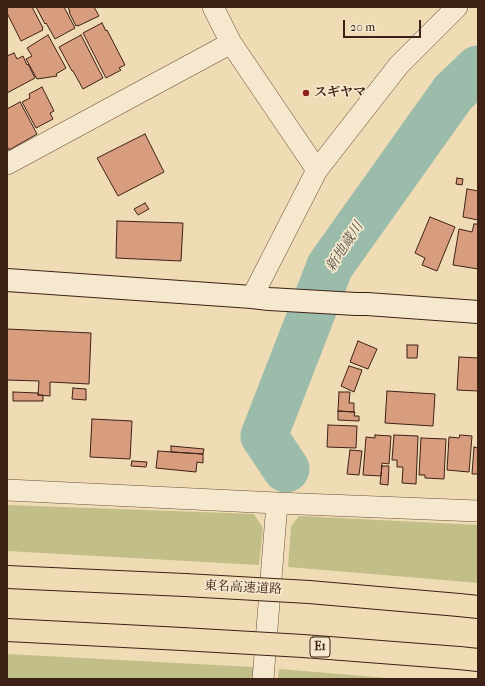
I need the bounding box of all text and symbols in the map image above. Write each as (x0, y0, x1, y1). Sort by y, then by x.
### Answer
scale bar (345, 12, 423, 38)
text: 20 m (350, 20, 375, 34)
place label: スギヤマ (314, 85, 366, 101)
marker: スギヤマ (301, 88, 311, 98)
water label: 新地蔵川 (323, 219, 367, 275)
street label: 東名高速道路 (204, 578, 282, 598)
road number: E1 (310, 637, 330, 657)

